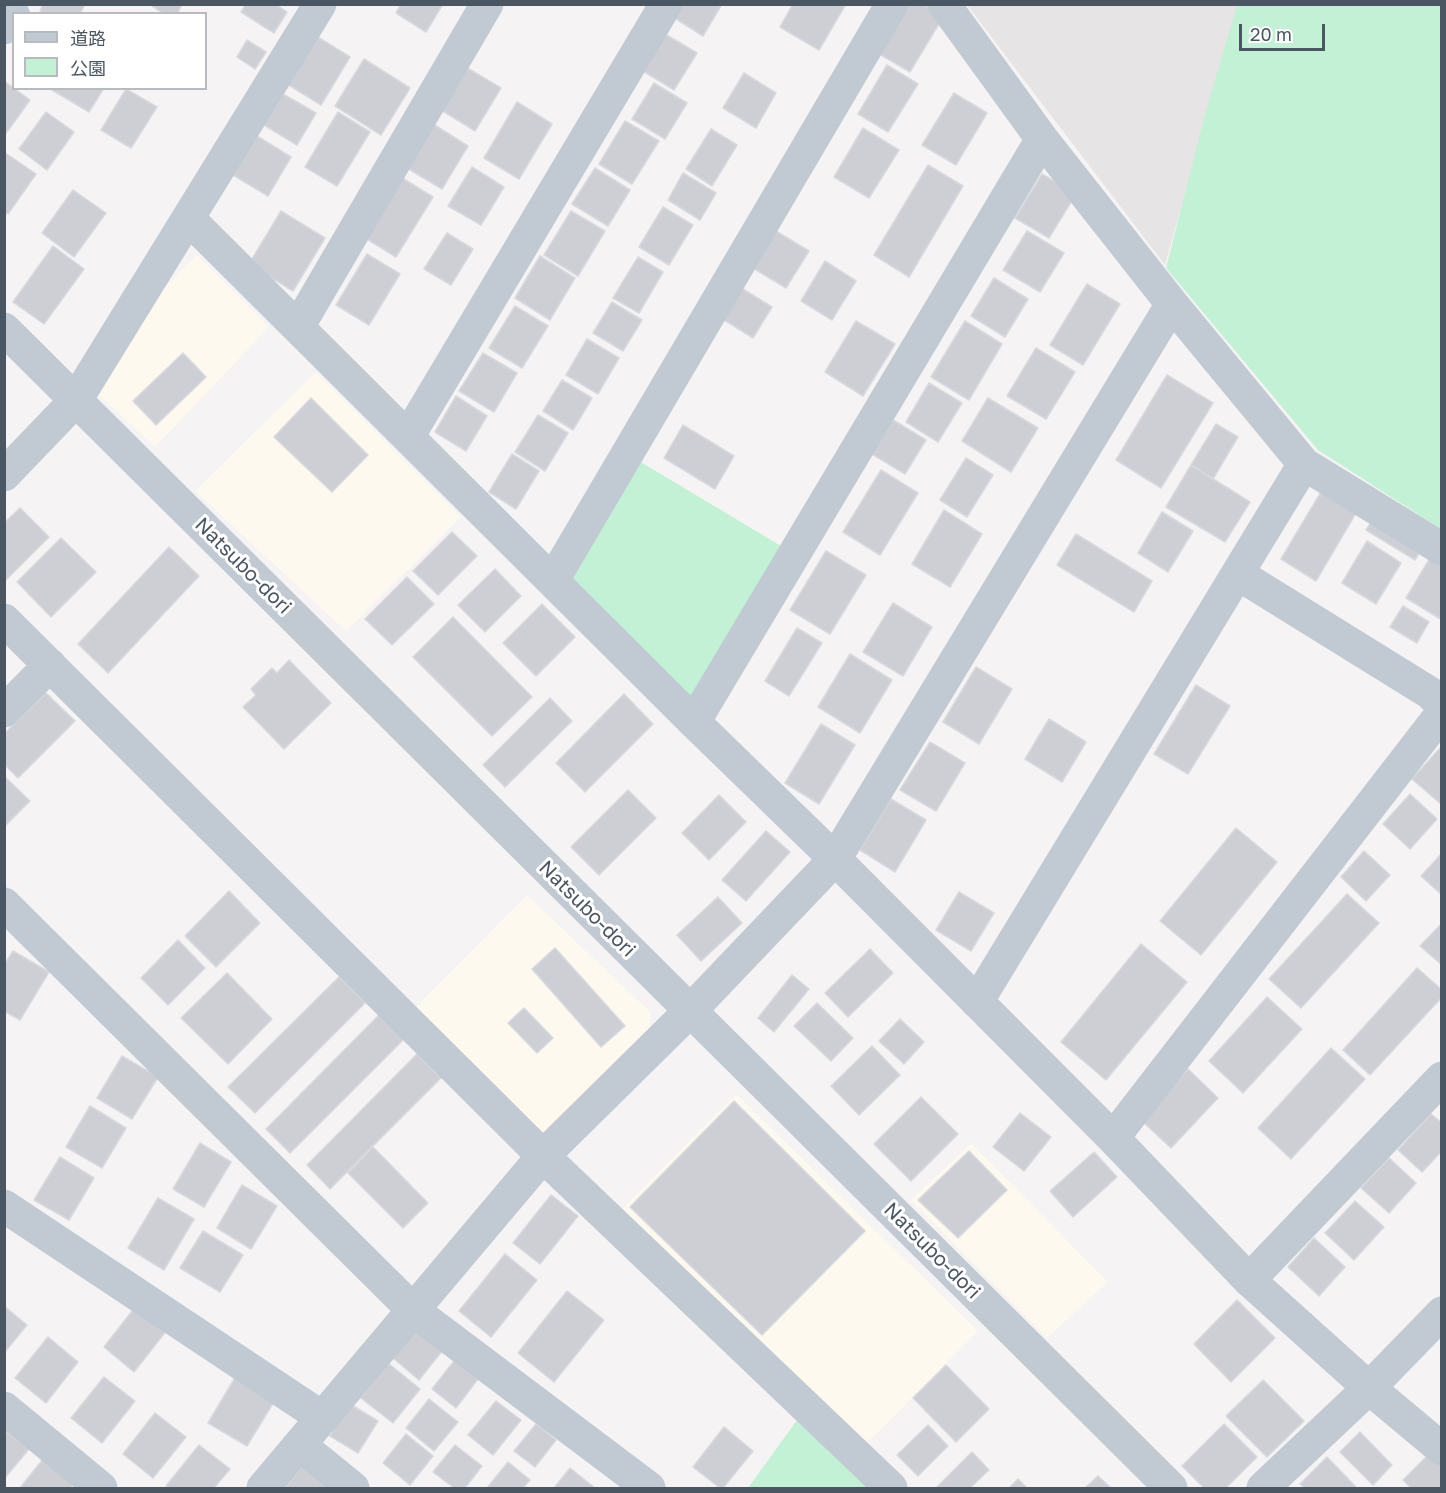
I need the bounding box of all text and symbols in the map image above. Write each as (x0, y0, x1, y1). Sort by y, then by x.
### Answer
legend (12, 12, 207, 90)
scale bar (1242, 12, 1328, 50)
text: 20 m (1250, 23, 1292, 45)
text: 道路 (70, 27, 106, 49)
text: 公園 (70, 57, 106, 79)
street label: Natsubo-dori (190, 513, 296, 619)
street label: Natsubo-dori (534, 856, 640, 962)
street label: Natsubo-dori (879, 1198, 985, 1304)

